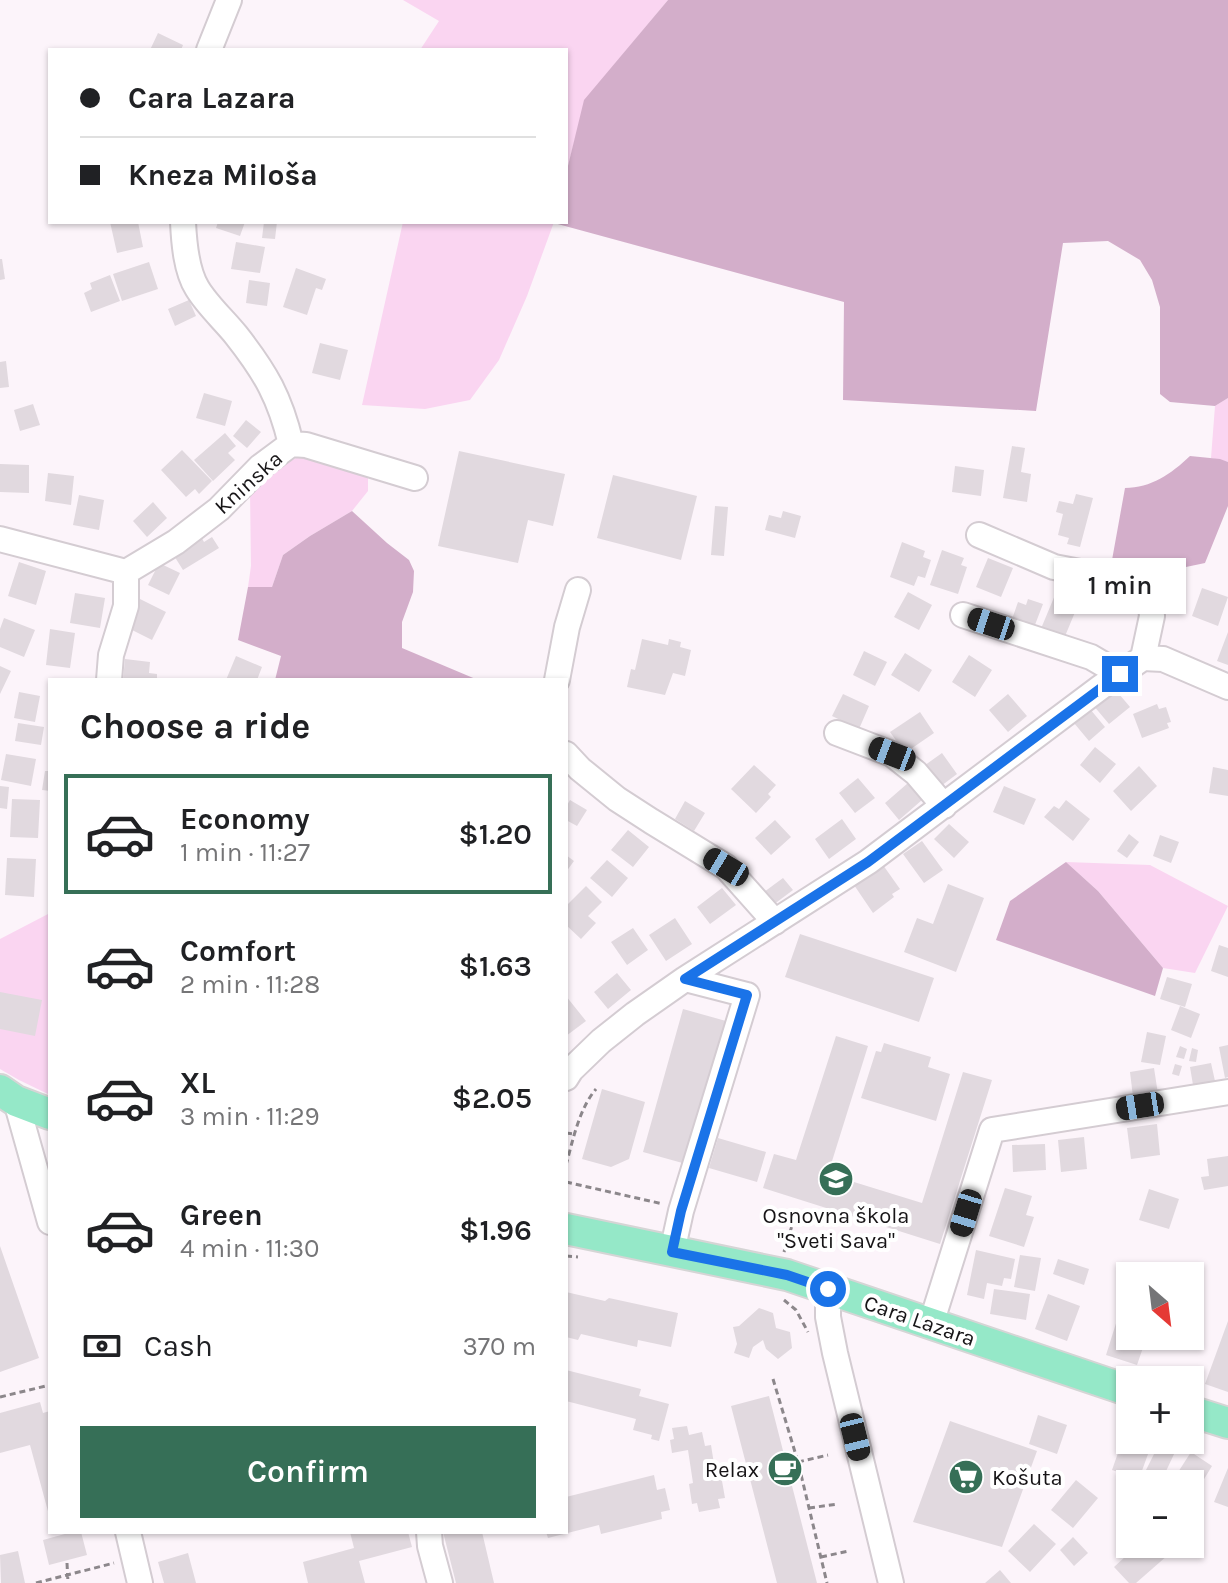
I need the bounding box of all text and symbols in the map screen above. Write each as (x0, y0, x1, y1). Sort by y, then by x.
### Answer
text: Cara Lazara (128, 80, 296, 116)
text: Kneza Miloša (128, 157, 318, 193)
street label: Kninska (209, 445, 288, 520)
callout: 1 min (1054, 558, 1186, 614)
text: 1 min (1088, 570, 1152, 601)
car (964, 605, 1018, 643)
route end (1102, 656, 1138, 692)
text: Choose a ride (80, 705, 310, 747)
car (865, 734, 919, 774)
icon: car (84, 798, 156, 870)
text: Economy (180, 801, 310, 837)
text: $1.20 (459, 816, 532, 852)
text: 1 min · 11:27 (180, 837, 310, 868)
car (699, 844, 753, 890)
icon: car (84, 930, 156, 1002)
text: Comfort (180, 933, 296, 969)
text: $1.63 (459, 948, 532, 984)
text: 2 min · 11:28 (180, 969, 320, 1000)
icon: car (84, 1062, 156, 1134)
text: XL (180, 1065, 215, 1101)
text: $2.05 (452, 1080, 532, 1116)
car (1114, 1090, 1166, 1122)
text: 3 min · 11:29 (180, 1101, 320, 1132)
school or university icon: Osnovna škola "Sveti Sava" (817, 1160, 855, 1198)
car (948, 1187, 984, 1239)
icon: car (84, 1194, 156, 1266)
text: Green (180, 1197, 263, 1233)
place label: Osnovna škola "Sveti Sava" (763, 1203, 909, 1254)
text: $1.96 (459, 1212, 532, 1248)
text: 4 min · 11:30 (180, 1233, 319, 1264)
north arrow (1116, 1262, 1204, 1350)
map controls (1116, 1262, 1204, 1558)
route start (810, 1271, 846, 1307)
street label: Cara Lazara (861, 1290, 979, 1352)
icon: cash (80, 1324, 124, 1368)
text: Cash (144, 1328, 213, 1364)
text: 370 m (463, 1331, 536, 1362)
button: + (1116, 1366, 1204, 1454)
car (838, 1411, 872, 1463)
button: Confirm (80, 1426, 536, 1518)
cafe icon: Relax (766, 1450, 804, 1488)
place label: Relax (705, 1457, 759, 1483)
supermarket icon: Košuta (947, 1458, 985, 1496)
place label: Košuta (992, 1465, 1063, 1491)
button: − (1116, 1470, 1204, 1558)

